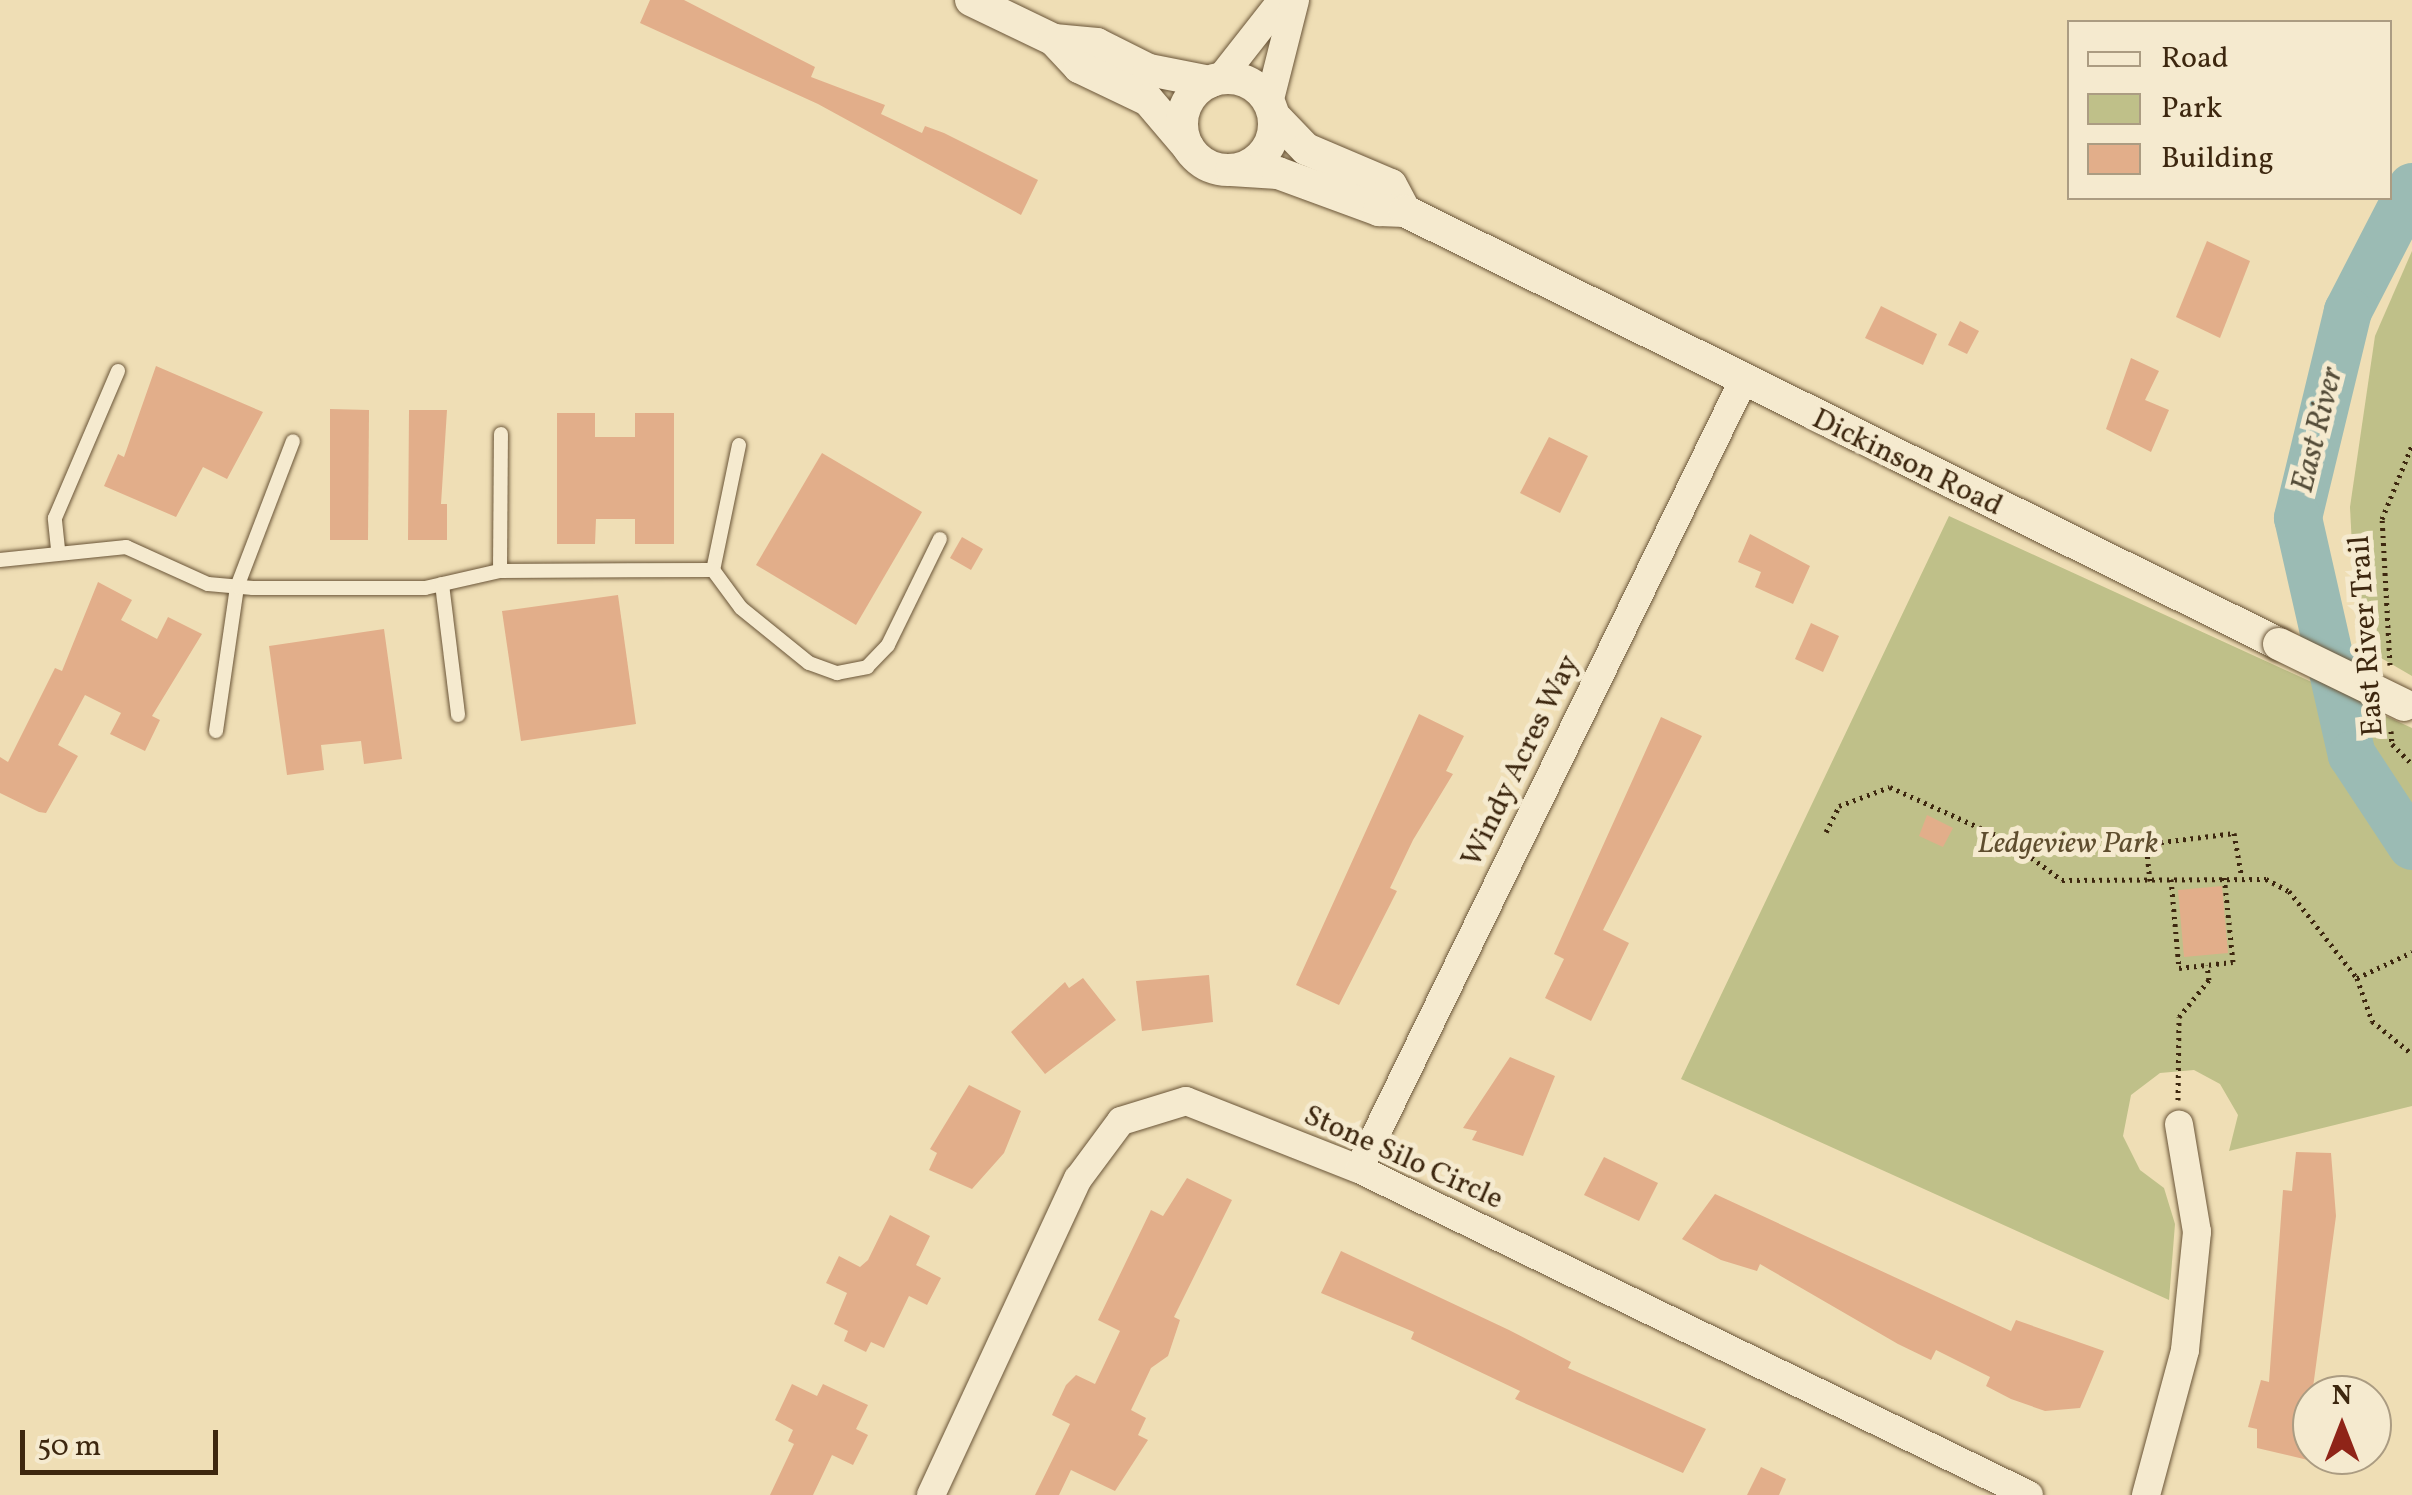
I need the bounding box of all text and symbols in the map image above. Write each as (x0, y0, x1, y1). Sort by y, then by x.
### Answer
legend (2067, 20, 2392, 200)
text: Road (2161, 38, 2229, 80)
text: Park (2161, 88, 2222, 130)
text: Building (2161, 138, 2274, 180)
water label: East River (2285, 363, 2353, 497)
street label: Dickinson Road (1806, 401, 2008, 525)
street label: East River Trail (2342, 534, 2392, 738)
street label: Windy Acres Way (1454, 648, 1588, 874)
park label: Ledgeview Park (1978, 826, 2158, 862)
street label: Stone Silo Circle (1298, 1098, 1508, 1218)
north arrow (2292, 1375, 2392, 1475)
text: N (2332, 1377, 2352, 1416)
scale bar (25, 1410, 222, 1472)
text: 50 m (37, 1426, 101, 1468)

